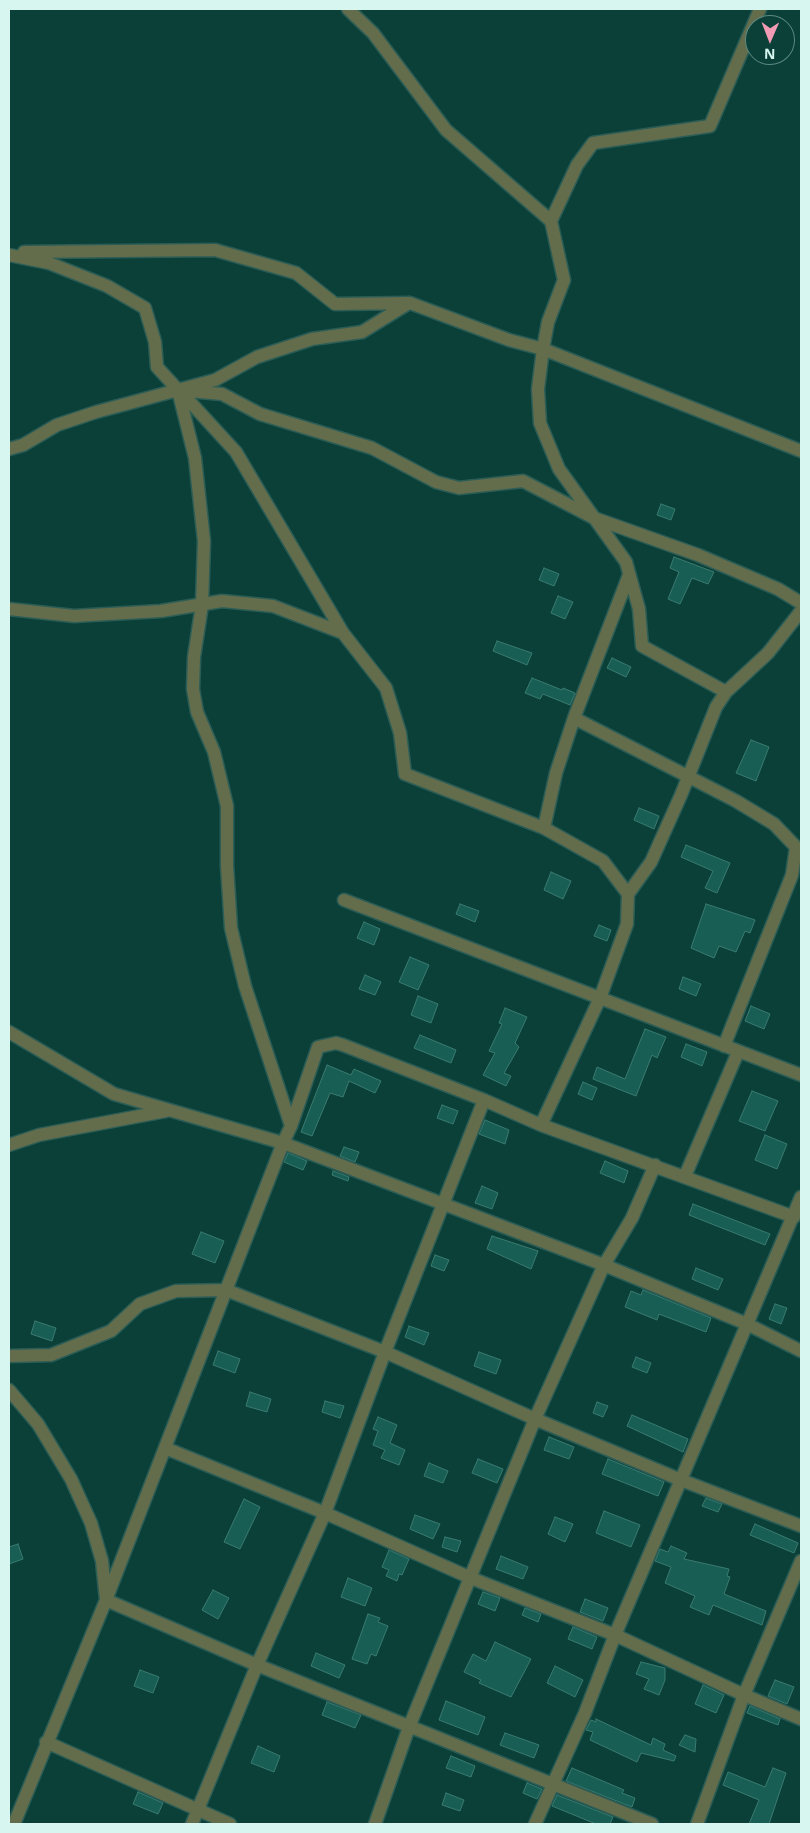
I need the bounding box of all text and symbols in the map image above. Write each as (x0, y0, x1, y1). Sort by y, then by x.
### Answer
north arrow (745, 15, 795, 65)
text: N (764, 45, 776, 64)

